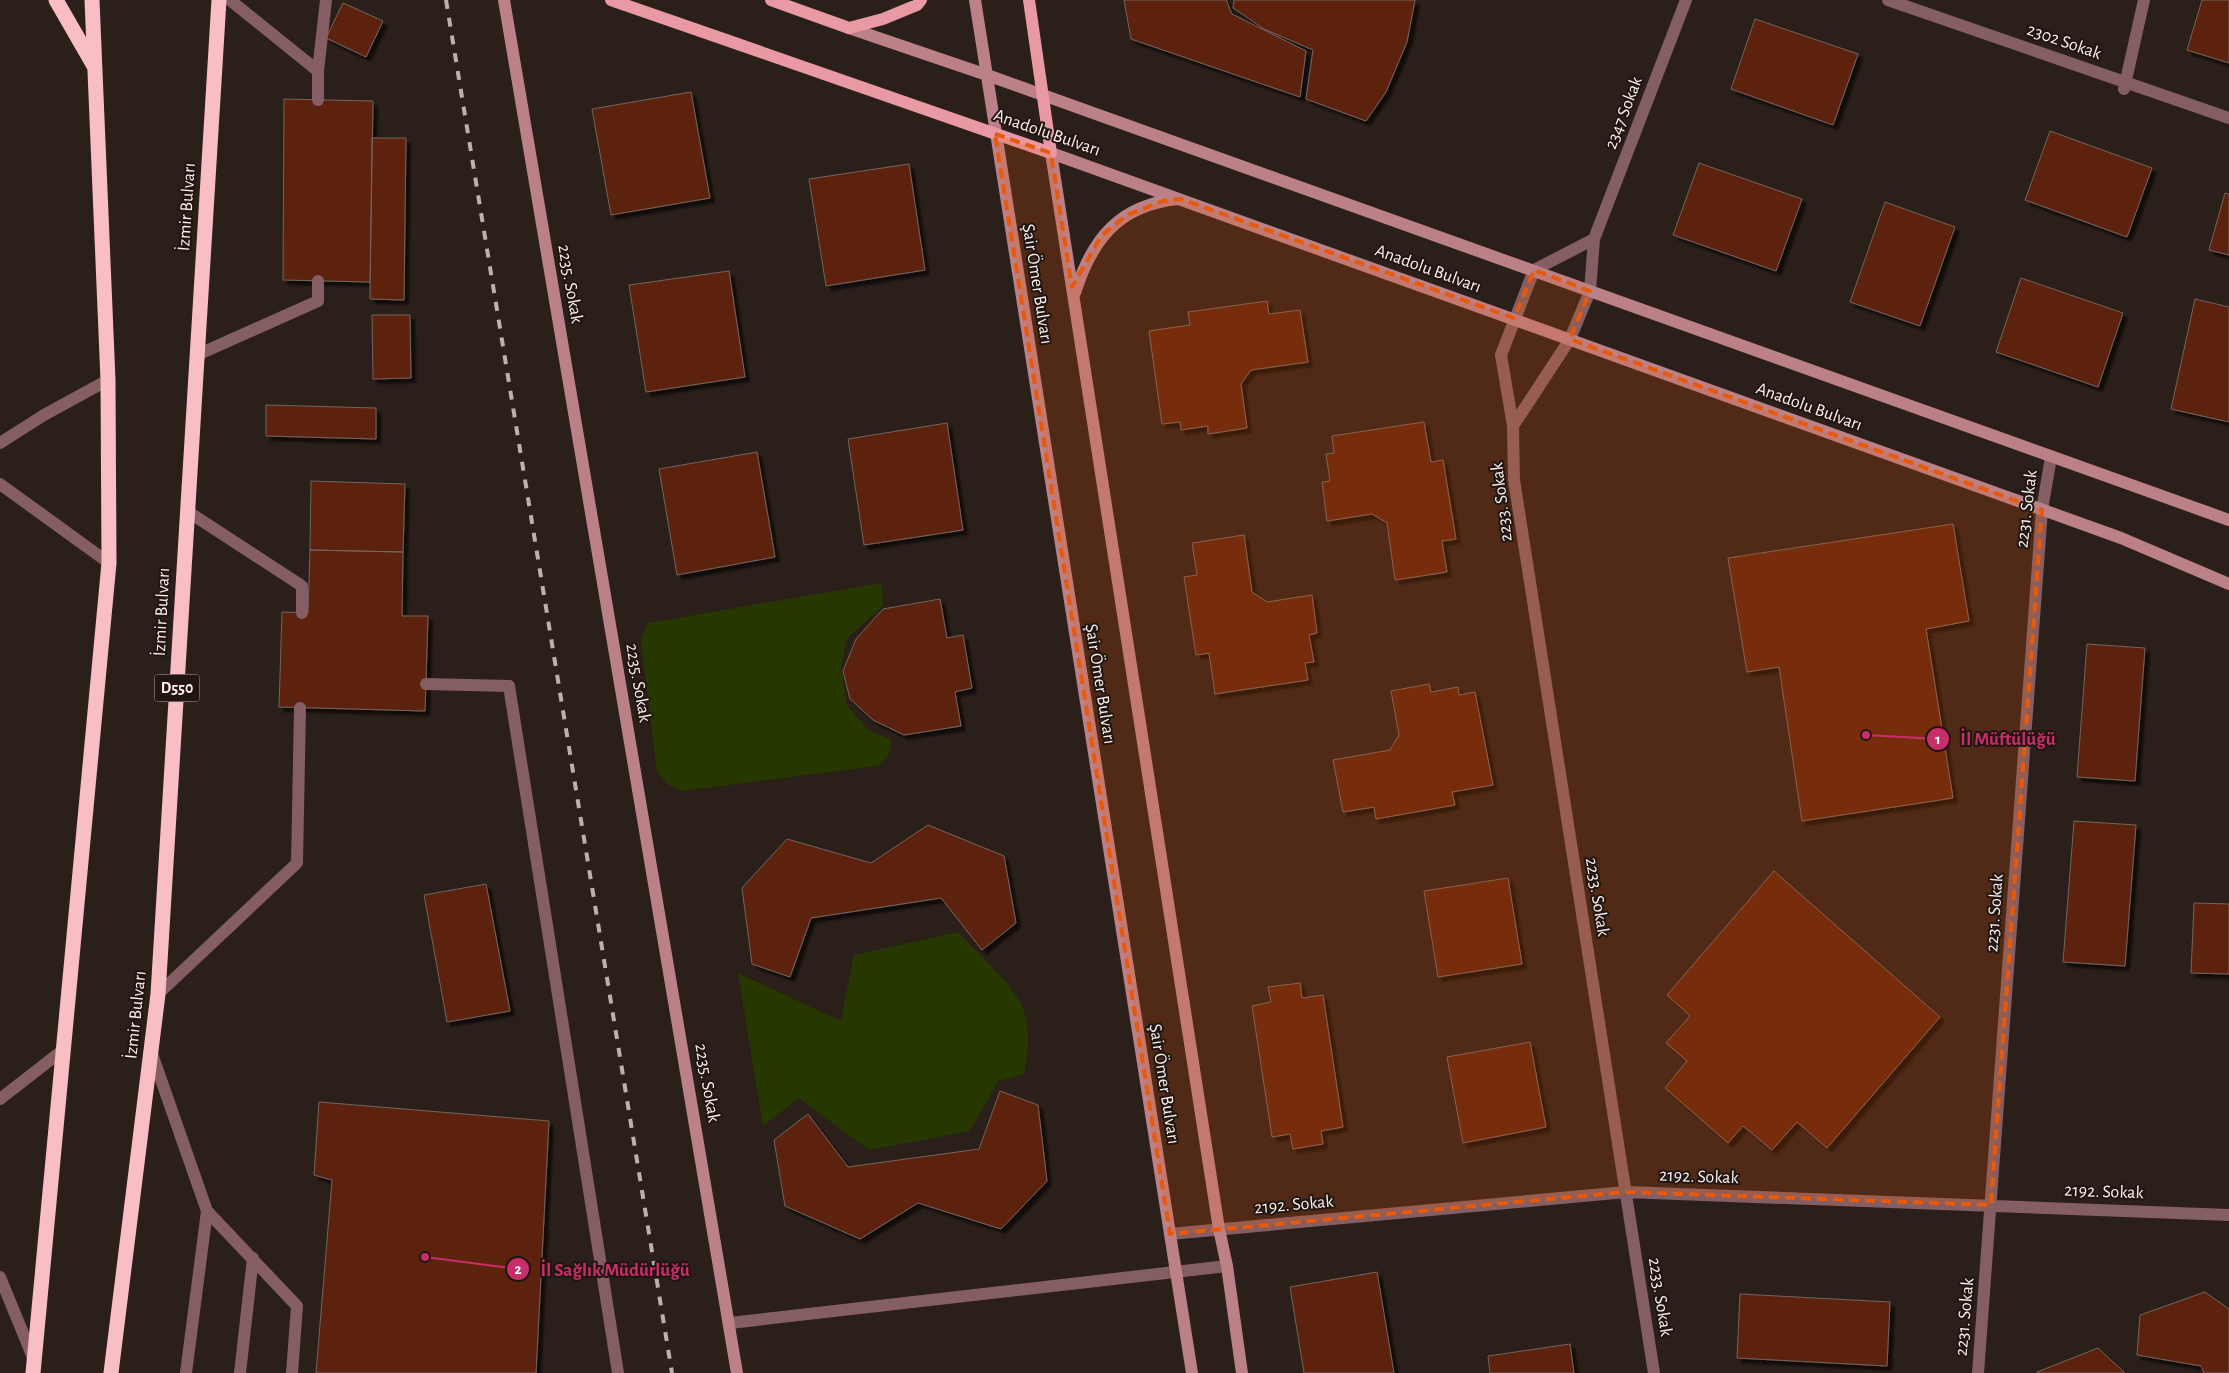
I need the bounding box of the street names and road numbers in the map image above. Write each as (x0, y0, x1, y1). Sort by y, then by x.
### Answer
street label: 2302 Sokak (2024, 21, 2104, 63)
street label: 2347 Sokak (1602, 74, 1646, 152)
street label: Anadolu Bulvarı (991, 106, 1103, 160)
street label: İzmir Bulvarı (173, 162, 199, 252)
street label: Şair Ömer Bulvarı (1019, 222, 1057, 345)
street label: Anadolu Bulvarı (1373, 241, 1483, 297)
street label: 2235. Sokak (554, 243, 586, 326)
street label: Anadolu Bulvarı (1754, 379, 1864, 435)
street label: 2233. Sokak (1488, 461, 1516, 543)
street label: 2231. Sokak (2013, 468, 2041, 549)
street label: İzmir Bulvarı (149, 567, 173, 657)
street label: Şair Ömer Bulvarı (1082, 622, 1120, 745)
street label: 2235. Sokak (622, 642, 654, 725)
road number: D550 (154, 674, 200, 701)
street label: 2233. Sokak (1582, 856, 1612, 939)
street label: 2231. Sokak (1983, 872, 2007, 953)
street label: İzmir Bulvarı (120, 970, 150, 1060)
street label: Şair Ömer Bulvarı (1146, 1022, 1184, 1145)
street label: 2235. Sokak (691, 1042, 723, 1125)
street label: 2192. Sokak (1659, 1167, 1740, 1187)
street label: 2192. Sokak (2064, 1182, 2145, 1202)
street label: 2192. Sokak (1254, 1193, 1335, 1217)
street label: 2233. Sokak (1645, 1256, 1675, 1339)
street label: 2231. Sokak (1953, 1276, 1977, 1357)

